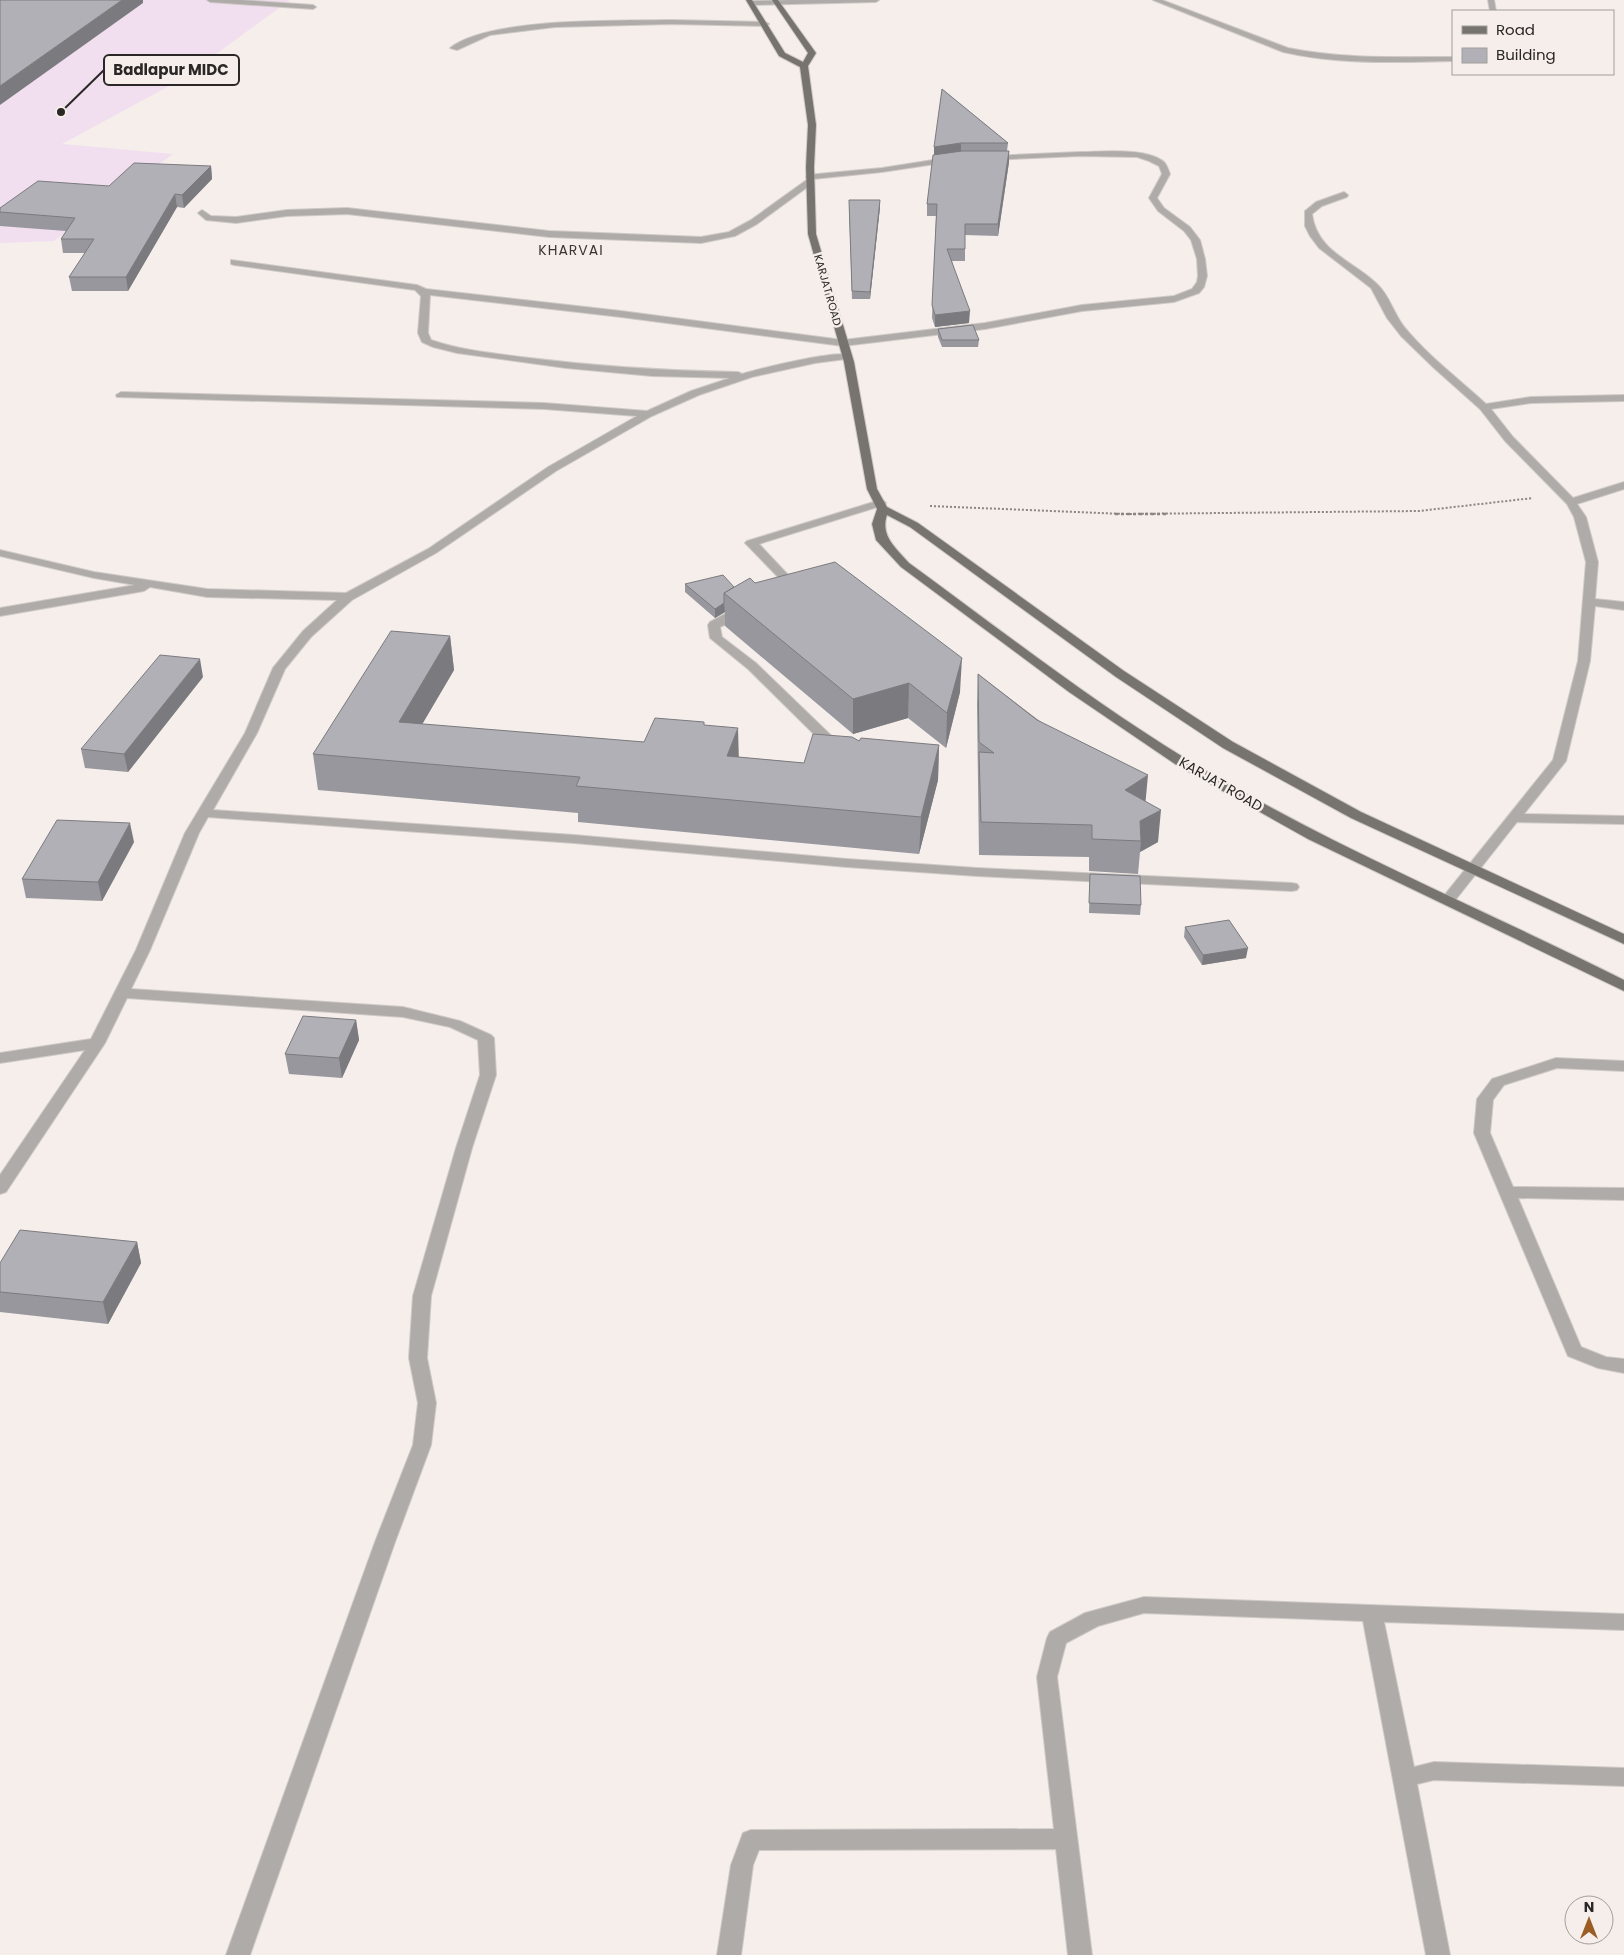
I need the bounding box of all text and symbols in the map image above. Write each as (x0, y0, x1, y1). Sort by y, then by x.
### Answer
legend (1452, 10, 1614, 75)
text: Road (1496, 19, 1535, 40)
text: Building (1496, 44, 1556, 65)
callout: Badlapur MIDC (104, 55, 239, 85)
text: Badlapur MIDC (113, 59, 229, 80)
district label: KHARVAI (538, 240, 604, 260)
street label: KARJAT ROAD (810, 253, 846, 328)
street label: KARJAT ROAD (1176, 752, 1267, 816)
north arrow (1564, 1895, 1614, 1945)
text: N (1584, 1897, 1594, 1917)

